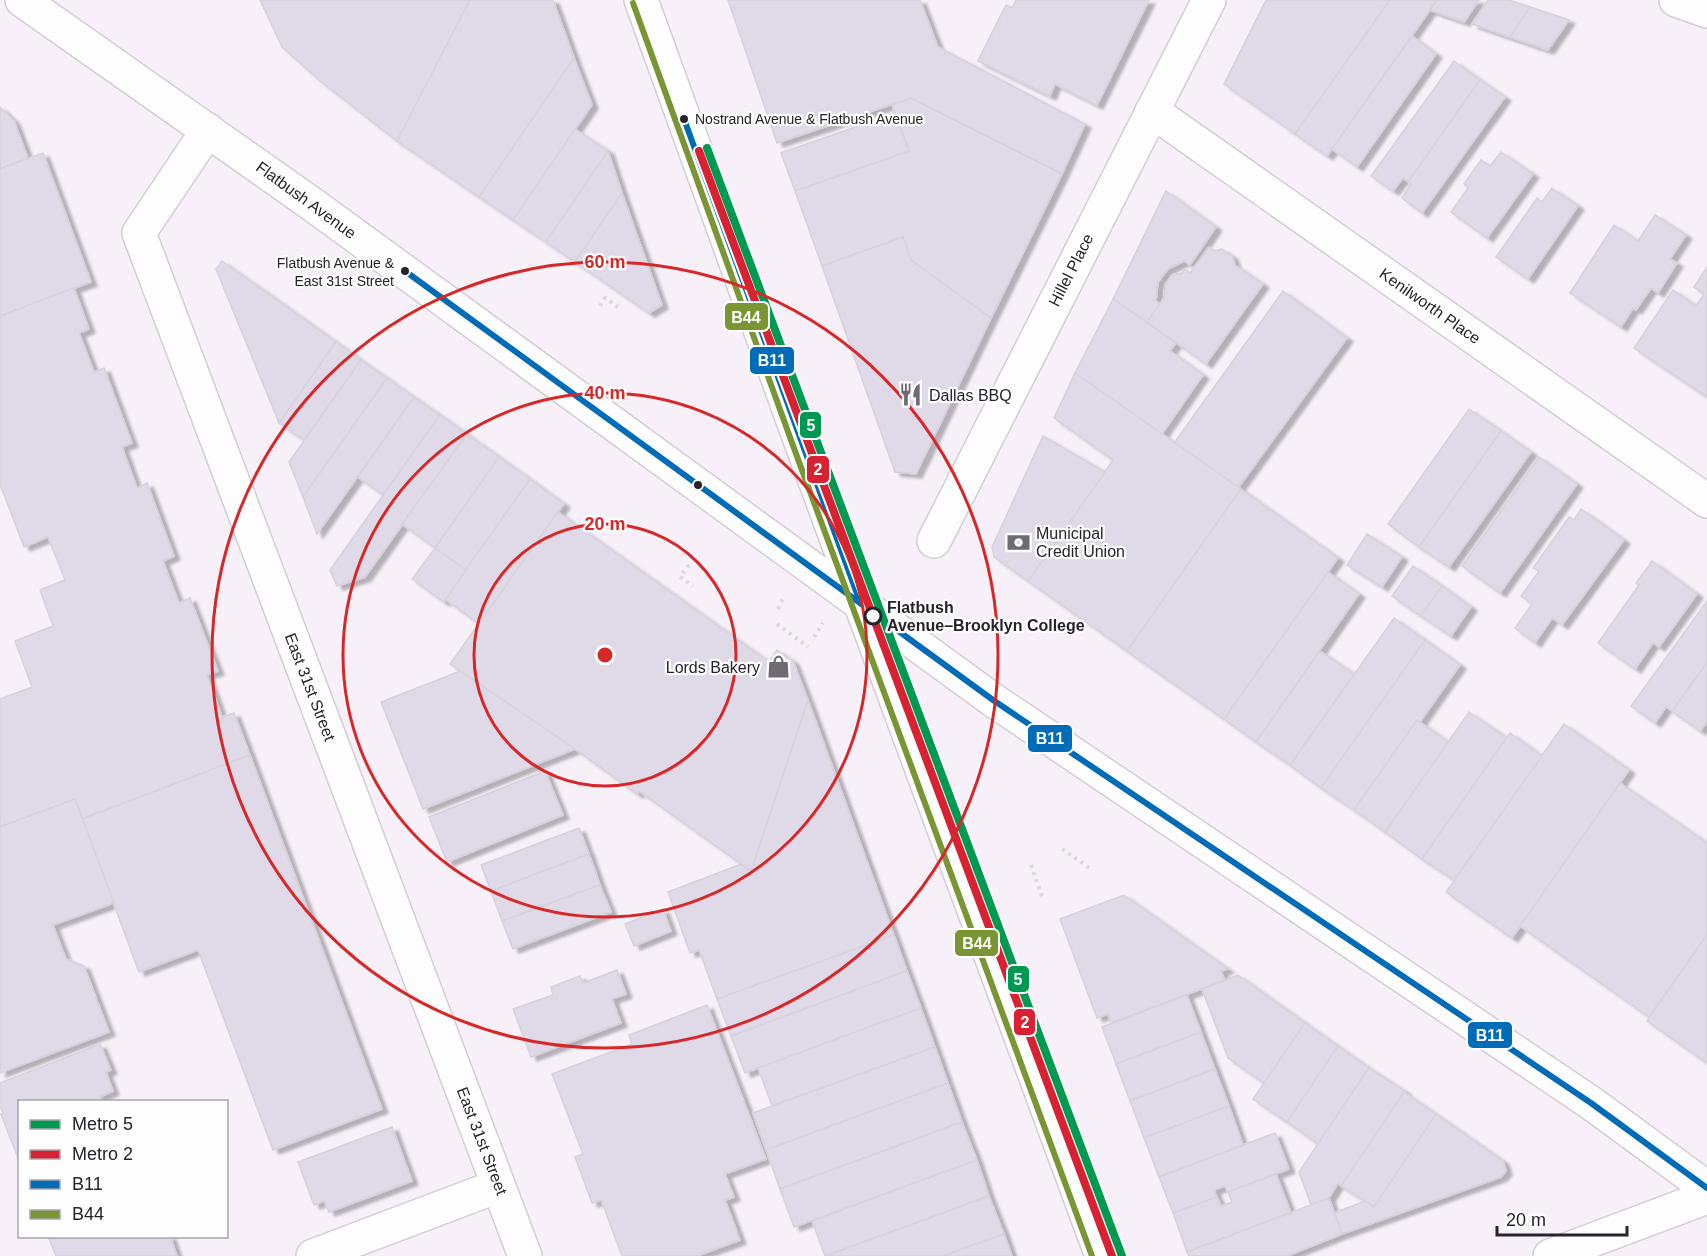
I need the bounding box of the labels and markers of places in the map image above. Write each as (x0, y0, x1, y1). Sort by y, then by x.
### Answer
place label: Nostrand Avenue & Flatbush Avenue (695, 111, 924, 127)
marker: Nostrand Avenue & Flatbush Avenue (678, 113, 690, 125)
place label: Flatbush Avenue & East 31st Street (277, 255, 395, 289)
marker: Flatbush Avenue & East 31st Street (399, 265, 411, 277)
restaurant icon: Dallas BBQ (898, 382, 924, 408)
place label: Dallas BBQ (929, 387, 1012, 404)
unlabelled marker (692, 479, 704, 491)
place label: Municipal Credit Union (1036, 525, 1125, 560)
bank icon: Municipal Credit Union (1005, 529, 1031, 555)
place label: Flatbush Avenue–Brooklyn College (887, 599, 1085, 634)
marker: Flatbush Avenue–Brooklyn College (864, 607, 882, 625)
centre of rings (595, 645, 615, 665)
shop icon: Lords Bakery (765, 654, 791, 680)
place label: Lords Bakery (666, 659, 760, 676)

